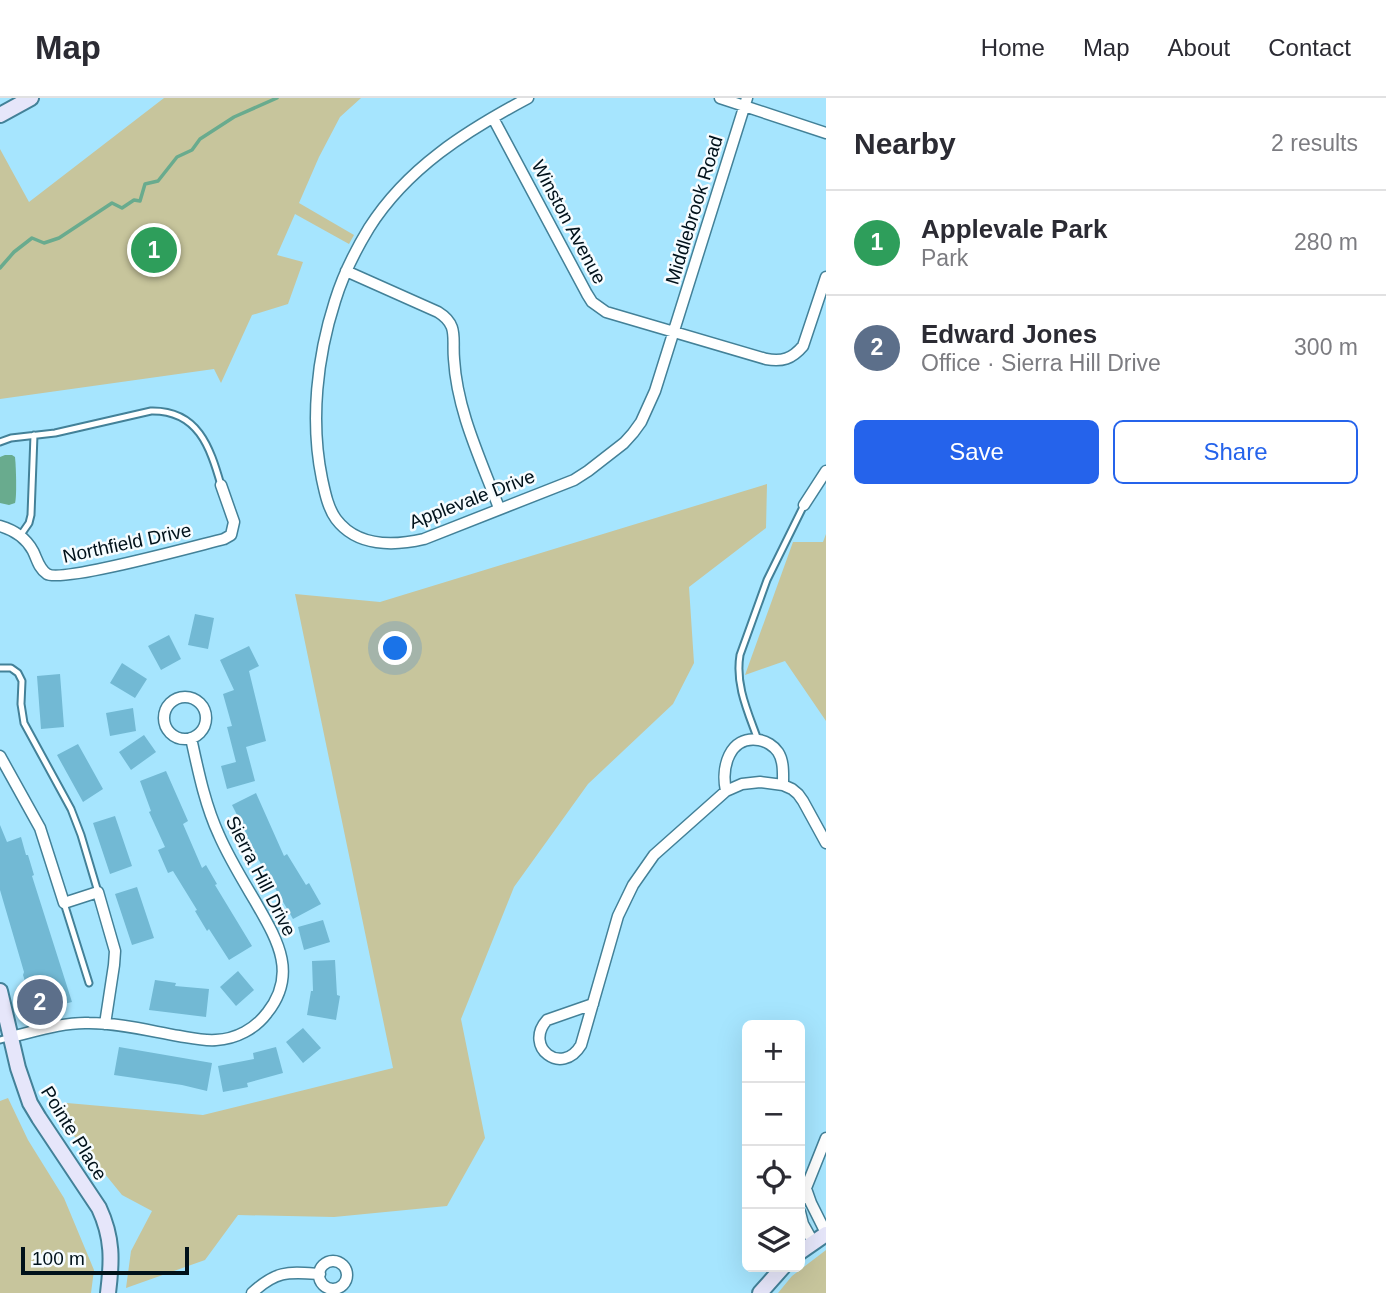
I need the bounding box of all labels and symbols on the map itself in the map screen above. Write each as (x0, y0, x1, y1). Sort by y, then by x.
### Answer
street label: Middlebrook Road (661, 133, 727, 287)
street label: Winston Avenue (528, 157, 610, 287)
pin: 1 (131, 224, 177, 276)
street label: Applevale Drive (406, 465, 538, 533)
street label: Northfield Drive (61, 519, 193, 567)
your location (378, 631, 412, 665)
street label: Sierra Hill Drive (222, 812, 300, 940)
pin: 2 (17, 976, 63, 1028)
street label: Pointe Place (37, 1082, 111, 1184)
scale bar (21, 1244, 189, 1276)

